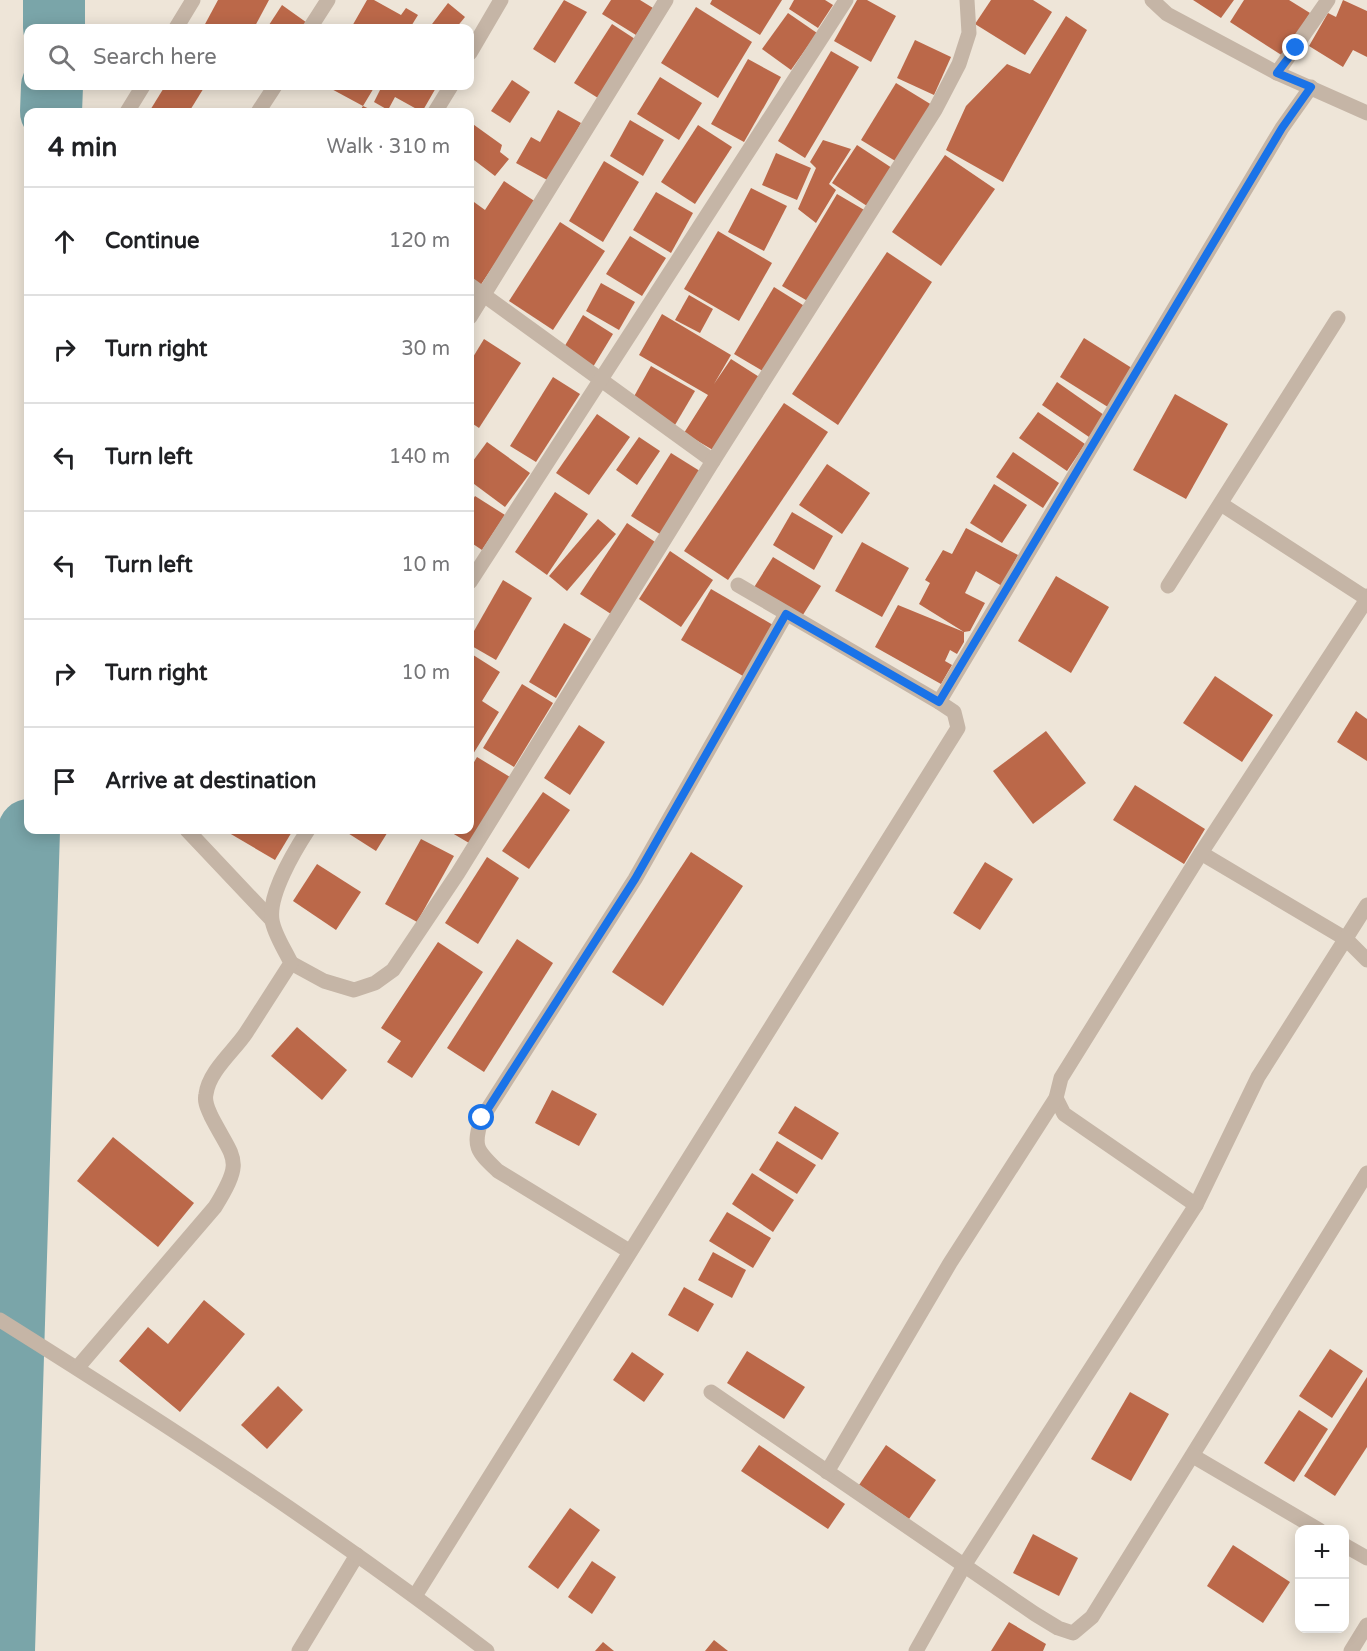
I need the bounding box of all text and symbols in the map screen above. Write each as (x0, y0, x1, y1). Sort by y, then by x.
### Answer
search box (24, 24, 474, 90)
route end (1282, 34, 1308, 60)
icon: search (45, 41, 78, 74)
text: Search here (93, 44, 217, 70)
text: 4 min (48, 132, 117, 163)
text: Walk · 310 m (327, 135, 450, 159)
icon: ahead (48, 225, 81, 258)
text: Continue (105, 228, 200, 254)
text: 120 m (389, 229, 450, 253)
icon: right (48, 333, 81, 366)
text: Turn right (105, 336, 207, 362)
text: 30 m (401, 337, 450, 361)
icon: left (48, 441, 81, 474)
text: Turn left (105, 444, 193, 470)
text: 140 m (389, 445, 450, 469)
icon: left (48, 549, 81, 582)
text: Turn left (105, 552, 193, 578)
text: 10 m (401, 553, 450, 577)
icon: right (48, 657, 81, 690)
text: Turn right (105, 660, 207, 686)
text: 10 m (401, 661, 450, 685)
icon: arrive (48, 765, 81, 798)
text: Arrive at destination (105, 768, 316, 794)
route start (468, 1104, 494, 1130)
map controls (1295, 1525, 1349, 1633)
button: + (1295, 1525, 1349, 1579)
button: − (1295, 1579, 1349, 1633)

